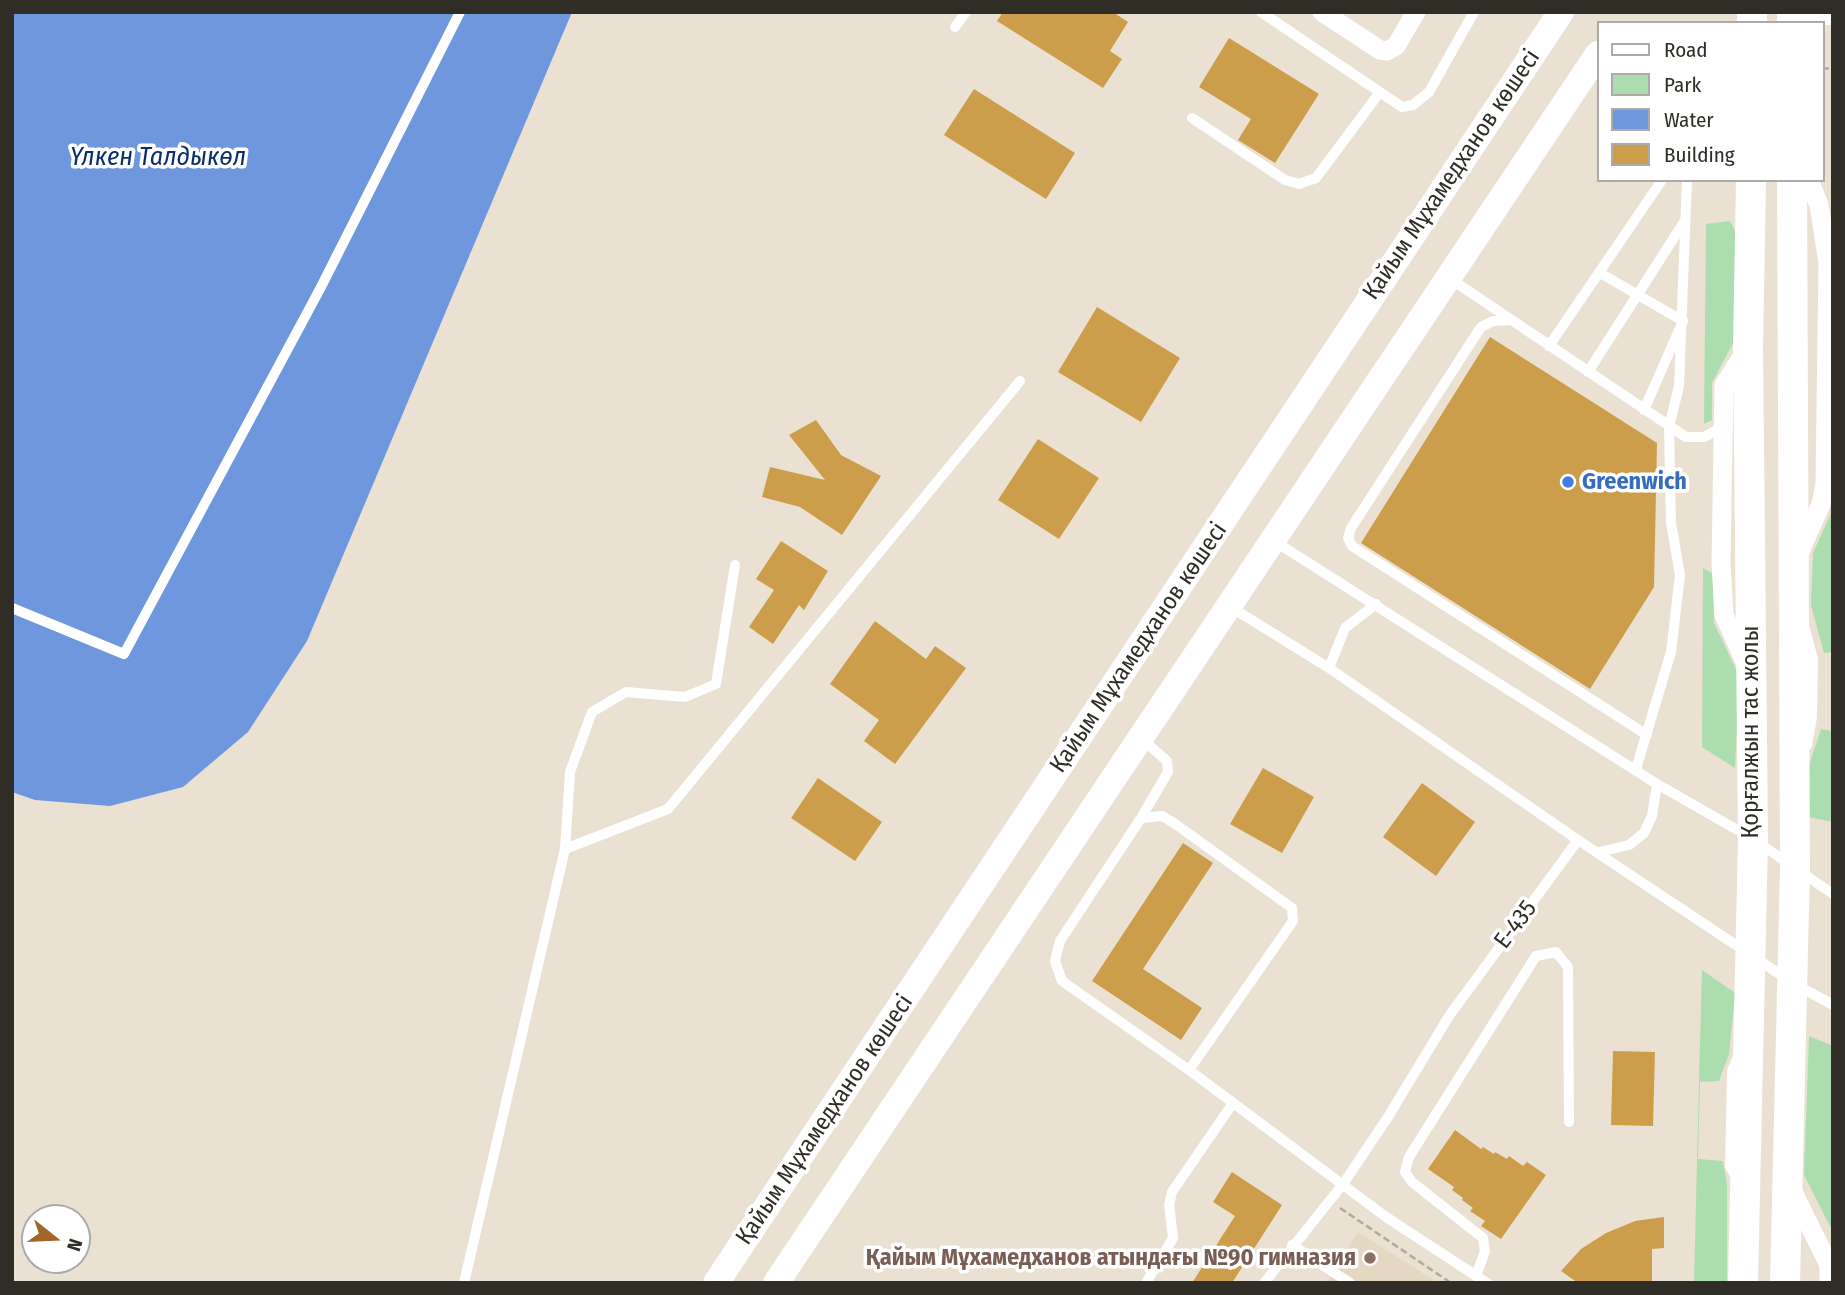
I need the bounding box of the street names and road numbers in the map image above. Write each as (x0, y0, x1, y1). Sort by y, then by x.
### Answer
street label: Қайым Мұхамедханов көшесі (1357, 44, 1547, 306)
street label: Қайым Мұхамедханов көшесі (1044, 517, 1234, 779)
street label: Қорғалжын тас жолы (1737, 625, 1765, 839)
street label: Е-435 (1489, 895, 1543, 955)
street label: Қайым Мұхамедханов көшесі (730, 989, 920, 1251)

